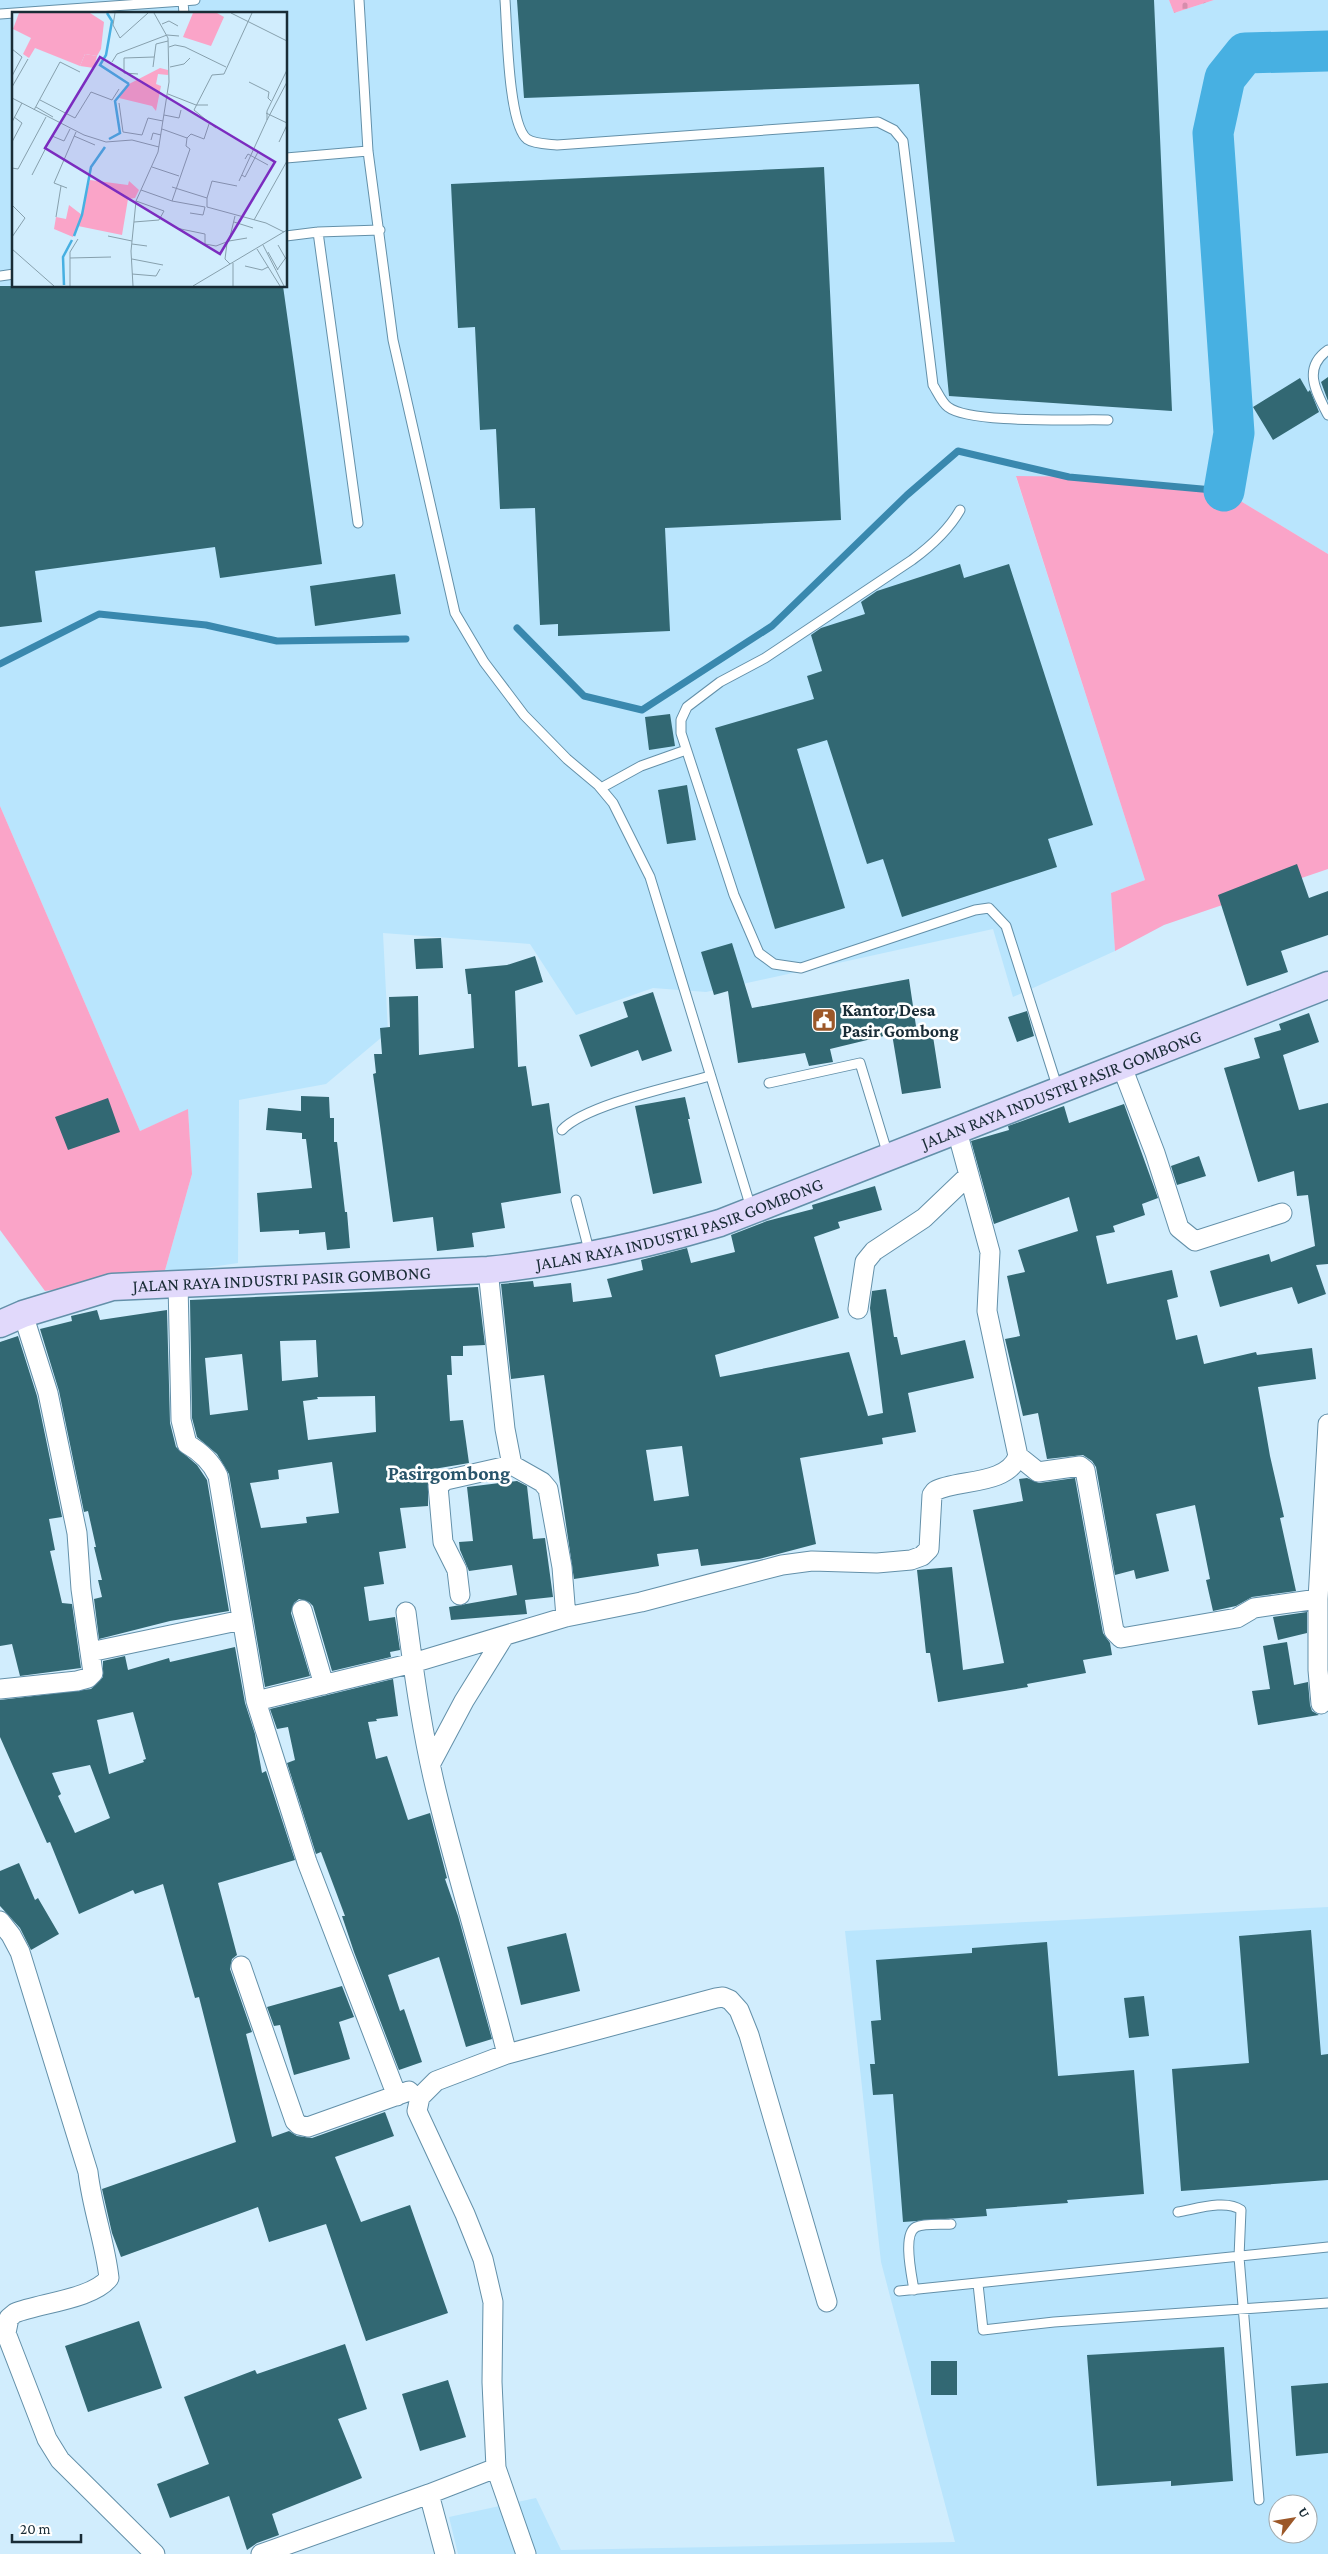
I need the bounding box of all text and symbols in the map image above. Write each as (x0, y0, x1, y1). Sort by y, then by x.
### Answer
inset map (12, 12, 288, 288)
place label: Kantor Desa Pasir Gombong (842, 1000, 959, 1041)
public building icon: Kantor Desa Pasir Gombong (811, 1007, 837, 1033)
street label: JALAN RAYA INDUSTRI PASIR GOMBONG (917, 1026, 1204, 1154)
street label: JALAN RAYA INDUSTRI PASIR GOMBONG (532, 1174, 826, 1274)
street label: JALAN RAYA INDUSTRI PASIR GOMBONG (130, 1263, 431, 1296)
district label: Pasirgombong (388, 1462, 510, 1484)
north arrow (1268, 2494, 1318, 2544)
text: U (1295, 2504, 1314, 2521)
scale bar (12, 2512, 81, 2544)
text: 20 m (20, 2521, 51, 2537)

